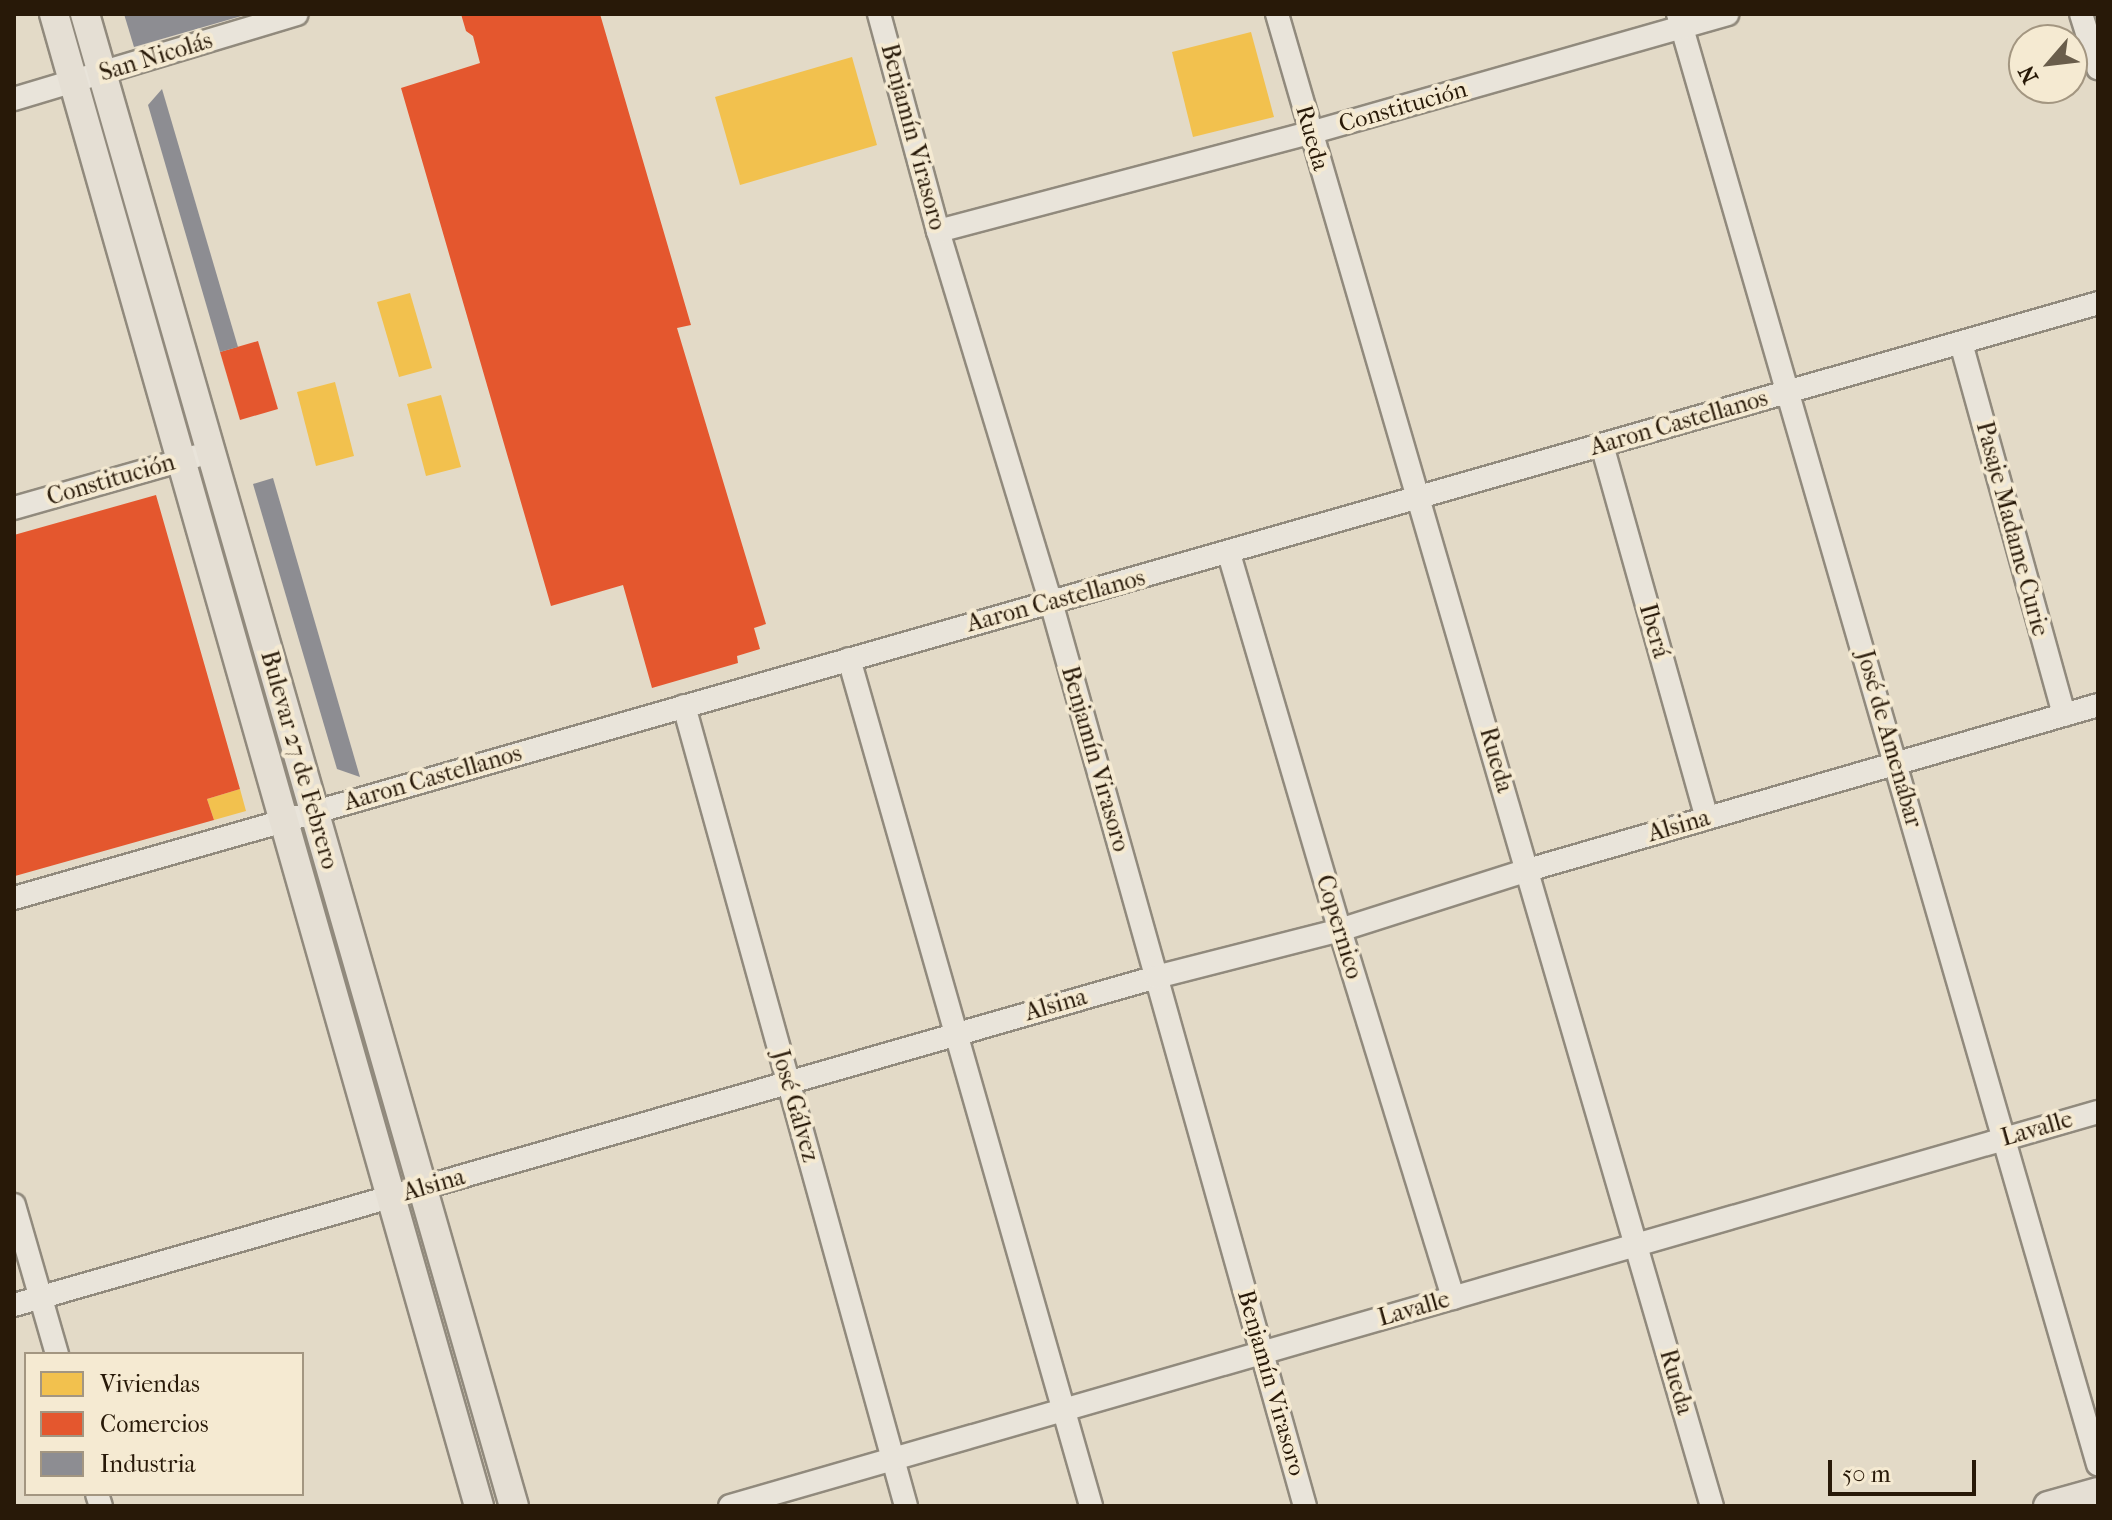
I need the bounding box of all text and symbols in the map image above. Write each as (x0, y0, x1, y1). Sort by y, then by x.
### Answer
north arrow (2008, 24, 2088, 104)
street label: San Nicolás (96, 26, 216, 88)
street label: Benjamín Virasoro (874, 41, 952, 233)
text: N (2013, 61, 2044, 88)
street label: Constitución (1336, 75, 1470, 139)
street label: Rueda (1289, 102, 1335, 174)
street label: Aaron Castellanos (1587, 384, 1771, 462)
street label: Pasaje Madame Curie (1969, 418, 2055, 640)
street label: Constitución (44, 448, 178, 512)
street label: Aaron Castellanos (964, 563, 1148, 639)
street label: Iberá (1633, 601, 1675, 661)
street label: Bulevar 27 de Febrero (254, 647, 344, 873)
street label: José de Amenábar (1850, 647, 1928, 831)
street label: Benjamín Virasoro (1055, 663, 1135, 855)
street label: Rueda (1473, 724, 1519, 796)
street label: Aaron Castellanos (341, 739, 525, 817)
street label: Alsina (1645, 803, 1713, 849)
street label: Copernico (1310, 872, 1368, 982)
street label: Alsina (1022, 982, 1090, 1028)
street label: José Gálvez (765, 1047, 825, 1165)
street label: Lavalle (1998, 1105, 2076, 1153)
street label: Alsina (400, 1162, 468, 1208)
street label: Lavalle (1375, 1285, 1453, 1333)
street label: Benjamín Virasoro (1231, 1287, 1311, 1479)
street label: Rueda (1653, 1346, 1699, 1418)
legend (24, 1352, 304, 1496)
text: Viviendas (100, 1370, 200, 1398)
text: Comercios (100, 1410, 209, 1438)
scale bar (1832, 1444, 1980, 1494)
text: Industria (100, 1450, 196, 1478)
text: 50 m (1842, 1460, 1891, 1488)

